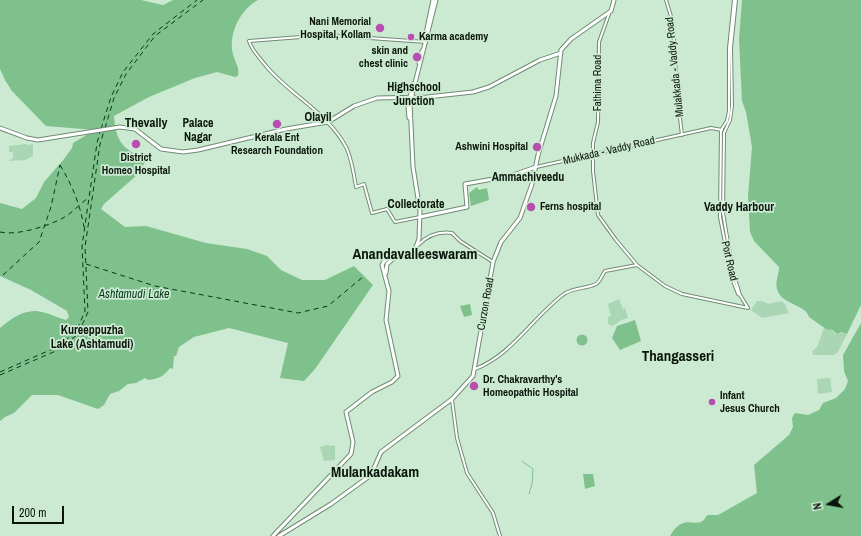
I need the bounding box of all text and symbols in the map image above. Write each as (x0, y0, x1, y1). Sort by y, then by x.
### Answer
place label: Nani Memorial Hospital, Kollam (300, 15, 371, 41)
street label: Mulakkada - Vaddy Road (663, 16, 687, 118)
marker: Nani Memorial Hospital, Kollam (374, 22, 386, 34)
place label: Karma academy (419, 30, 488, 44)
marker: Karma academy (406, 32, 416, 42)
place label: skin and chest clinic (359, 44, 408, 70)
marker: skin and chest clinic (411, 51, 423, 63)
street label: Fathima Road (591, 55, 605, 111)
district label: Highschool Junction (387, 81, 441, 109)
district label: Olayil (305, 111, 331, 125)
district label: Thevally (125, 116, 167, 132)
district label: Palace Nagar (182, 117, 214, 145)
marker: Kerala Ent Research Foundation (271, 118, 283, 130)
place label: Kerala Ent Research Foundation (231, 131, 323, 157)
street label: Mukkada - Vaddy Road (562, 134, 656, 168)
marker: District Homeo Hospital (130, 138, 142, 150)
place label: Ashwini Hospital (455, 140, 528, 154)
marker: Ashwini Hospital (531, 141, 543, 153)
place label: District Homeo Hospital (102, 151, 170, 177)
district label: Ammachiveedu (492, 171, 564, 185)
district label: Collectorate (388, 198, 444, 212)
place label: Ferns hospital (540, 200, 601, 214)
marker: Ferns hospital (525, 201, 537, 213)
district label: Vaddy Harbour (704, 201, 774, 215)
street label: Port Road (718, 240, 740, 282)
district label: Anandavalleeswaram (352, 246, 478, 264)
street label: Curzon Road (475, 277, 497, 331)
water label: Ashtamudi Lake (98, 288, 170, 302)
district label: Kureeppuzha Lake (Ashtamudi) (51, 324, 133, 352)
district label: Thangasseri (642, 348, 714, 366)
place label: Dr. Chakravarthy's Homeopathic Hospital (483, 373, 578, 399)
marker: Dr. Chakravarthy's Homeopathic Hospital (468, 380, 480, 392)
place label: Infant Jesus Church (720, 389, 780, 415)
marker: Infant Jesus Church (707, 397, 717, 407)
district label: Mulankadakam (331, 464, 419, 482)
north arrow (809, 484, 849, 524)
scale bar (14, 498, 66, 524)
text: N (810, 502, 825, 511)
text: 200 m (19, 505, 46, 521)

